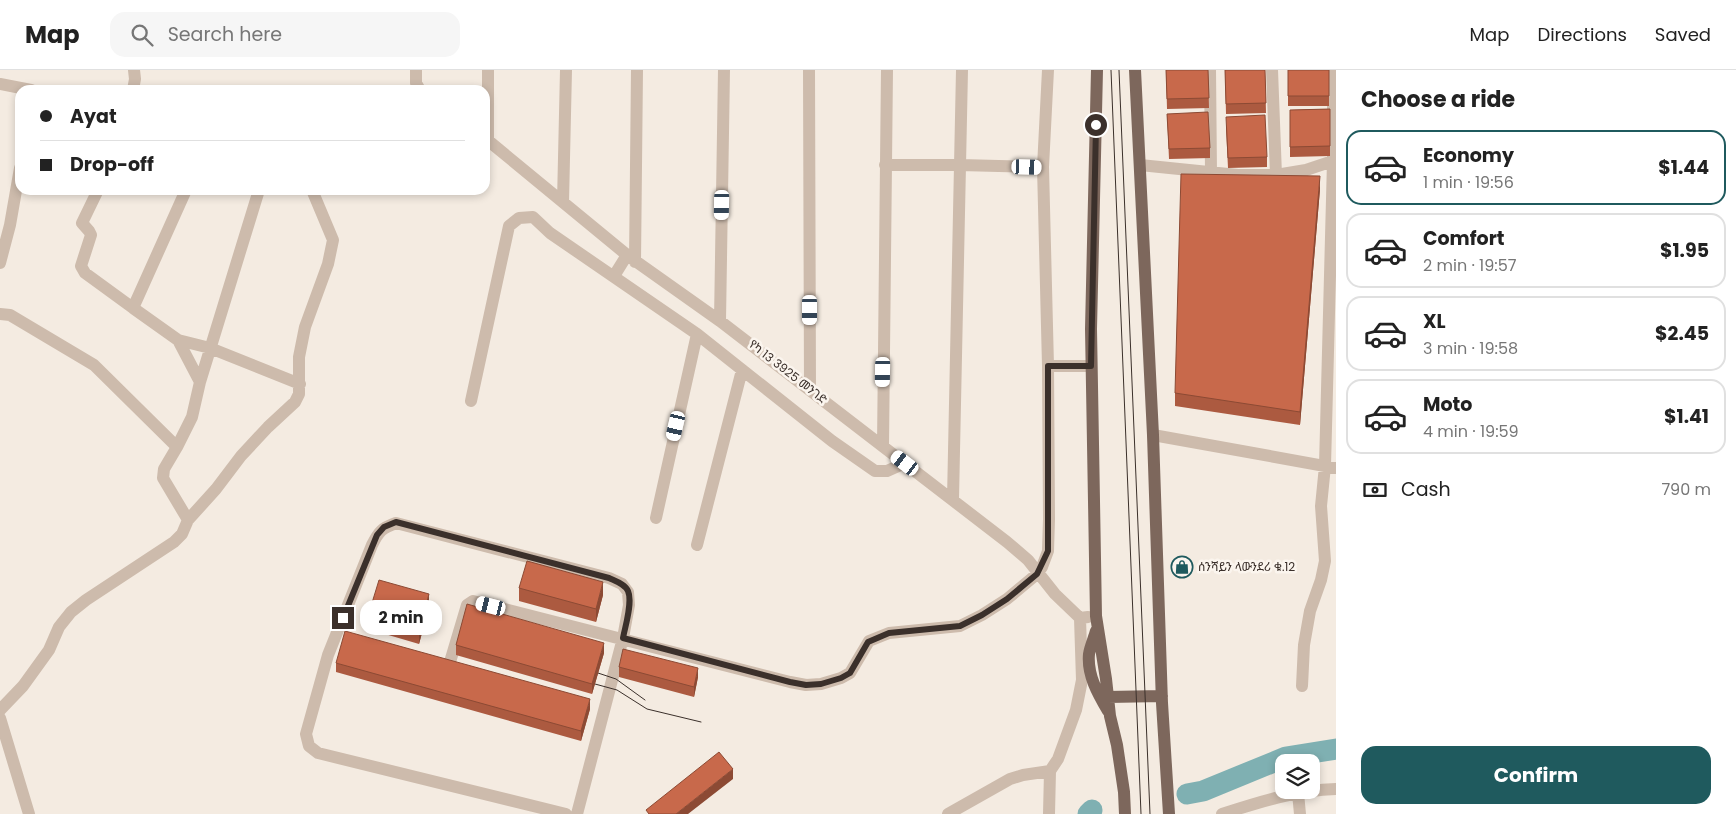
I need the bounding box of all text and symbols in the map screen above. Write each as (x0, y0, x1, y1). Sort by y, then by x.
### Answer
search box (110, 12, 460, 57)
text: Map (25, 18, 80, 51)
icon: search (128, 21, 156, 49)
text: Search here (168, 21, 282, 48)
text: Map (1470, 22, 1509, 47)
text: Directions (1537, 22, 1627, 47)
text: Saved (1655, 22, 1711, 47)
text: Choose a ride (1361, 84, 1515, 115)
text: Ayat (70, 103, 117, 130)
route start (1085, 114, 1107, 136)
text: Economy (1423, 142, 1514, 169)
icon: car (1363, 145, 1408, 190)
text: Drop-off (70, 151, 154, 178)
text: $1.44 (1658, 154, 1709, 181)
car (1011, 159, 1042, 175)
text: 1 min · 19:56 (1423, 171, 1514, 194)
car (714, 190, 729, 220)
text: Comfort (1423, 225, 1505, 252)
icon: car (1363, 228, 1408, 273)
text: $1.95 (1660, 237, 1709, 264)
text: 2 min · 19:57 (1423, 254, 1516, 277)
car (802, 295, 817, 325)
text: XL (1423, 308, 1446, 335)
icon: car (1363, 311, 1408, 356)
text: $2.45 (1655, 320, 1709, 347)
street label: የካ 13 3925 መንገድ (746, 336, 831, 408)
text: 3 min · 19:58 (1423, 337, 1518, 360)
car (875, 357, 890, 387)
text: Moto (1423, 391, 1472, 418)
icon: car (1363, 394, 1408, 439)
text: $1.41 (1664, 403, 1709, 430)
car (665, 410, 686, 442)
text: 4 min · 19:59 (1423, 420, 1519, 443)
car (888, 448, 921, 478)
icon: cash (1361, 476, 1389, 504)
text: Cash (1401, 476, 1451, 503)
text: 790 m (1661, 478, 1711, 501)
shop icon: ሰንሻይን ላውንደሪ ቁ.12 (1170, 555, 1194, 579)
place label: ሰንሻይን ላውንደሪ ቁ.12 (1198, 558, 1295, 575)
car (474, 595, 507, 617)
callout: 2 min (360, 600, 443, 636)
text: 2 min (379, 606, 423, 629)
route end (332, 607, 354, 629)
button: Confirm (1361, 746, 1711, 804)
map controls (1275, 754, 1320, 799)
button: layers (1275, 754, 1320, 799)

